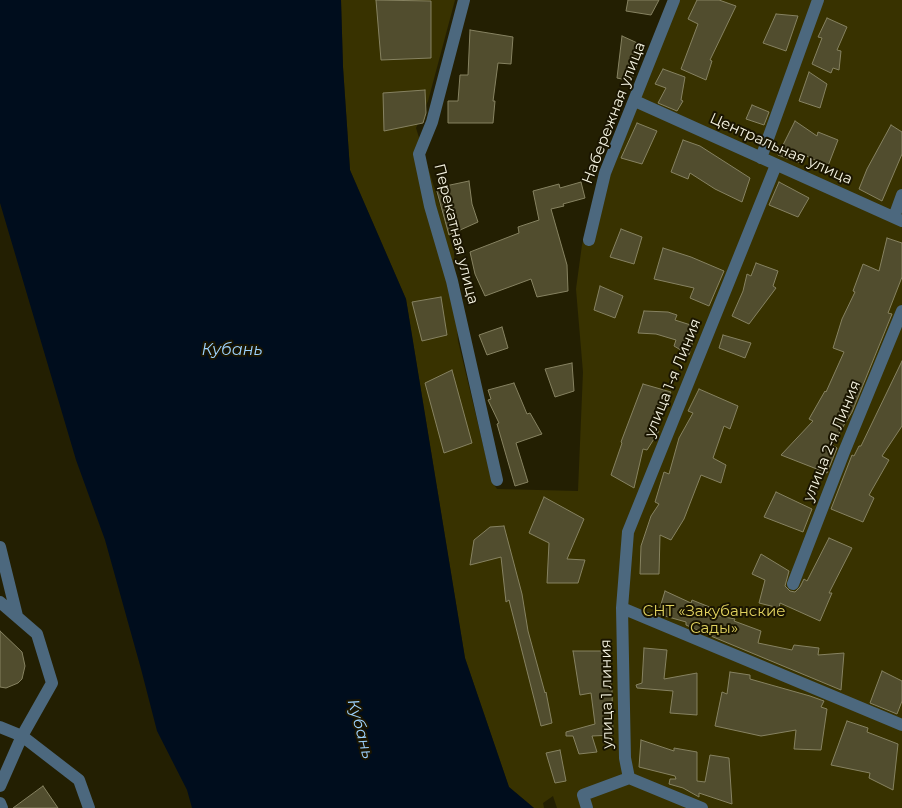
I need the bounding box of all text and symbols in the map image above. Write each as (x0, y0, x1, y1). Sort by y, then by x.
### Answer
street label: Набережная улица (579, 39, 649, 187)
street label: Центральная улица (707, 109, 855, 189)
street label: Перекатная улица (430, 162, 482, 306)
street label: улица 1-я Линия (641, 316, 705, 440)
water label: Кубань (201, 340, 263, 360)
street label: улица 2-я Линия (799, 378, 865, 504)
park label: СНТ «Закубанские Сады» (642, 603, 786, 638)
street label: улица 1 линия (597, 639, 617, 749)
water label: Кубань (343, 697, 377, 761)

